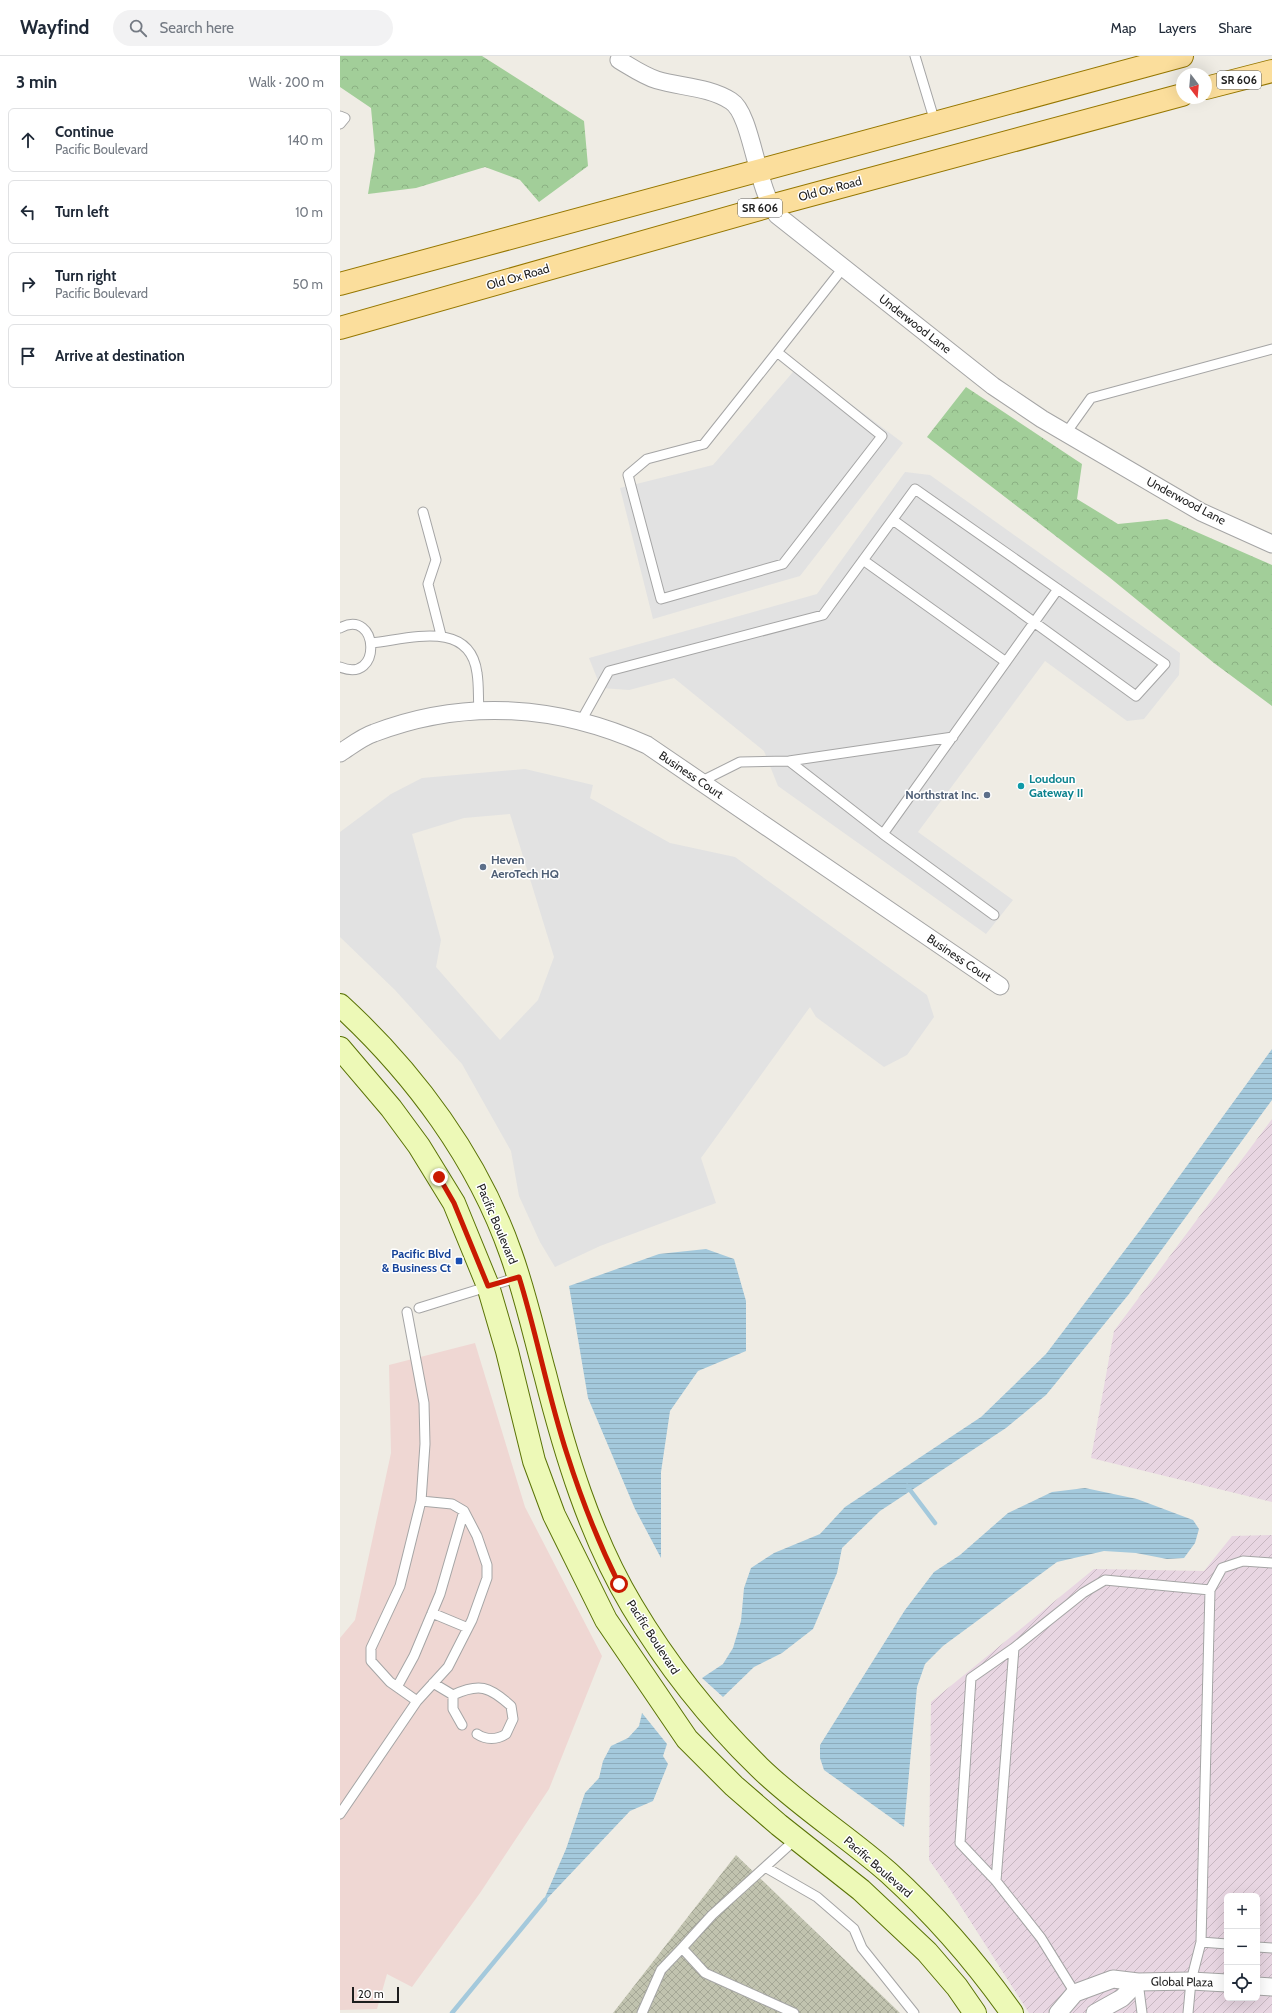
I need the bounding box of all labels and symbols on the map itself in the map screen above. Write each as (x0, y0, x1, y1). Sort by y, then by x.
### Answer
north arrow (1176, 68, 1212, 104)
road number: SR 606 (1217, 71, 1261, 89)
street label: Old Ox Road (797, 173, 863, 204)
road number: SR 606 (738, 199, 782, 217)
street label: Old Ox Road (485, 260, 551, 293)
street label: Underwood Lane (876, 291, 954, 356)
street label: Underwood Lane (1144, 473, 1228, 528)
street label: Business Court (656, 748, 726, 802)
place label: Loudoun Gateway II (1029, 771, 1083, 800)
marker: Loudoun Gateway II (1016, 781, 1026, 791)
place label: Northstrat Inc. (905, 787, 979, 802)
marker: Northstrat Inc. (982, 790, 992, 800)
place label: Heven AeroTech HQ (491, 852, 559, 881)
marker: Heven AeroTech HQ (478, 862, 488, 872)
street label: Business Court (924, 931, 994, 985)
route end (430, 1168, 448, 1186)
street label: Pacific Boulevard (474, 1181, 521, 1266)
place label: Pacific Blvd & Business Ct (382, 1246, 451, 1275)
marker: Pacific Blvd & Business Ct (454, 1256, 464, 1266)
route start (610, 1575, 628, 1593)
street label: Pacific Boulevard (624, 1597, 683, 1677)
street label: Pacific Boulevard (841, 1833, 916, 1900)
street label: Global Plaza (1151, 1973, 1213, 1990)
scale bar (352, 1985, 399, 2004)

